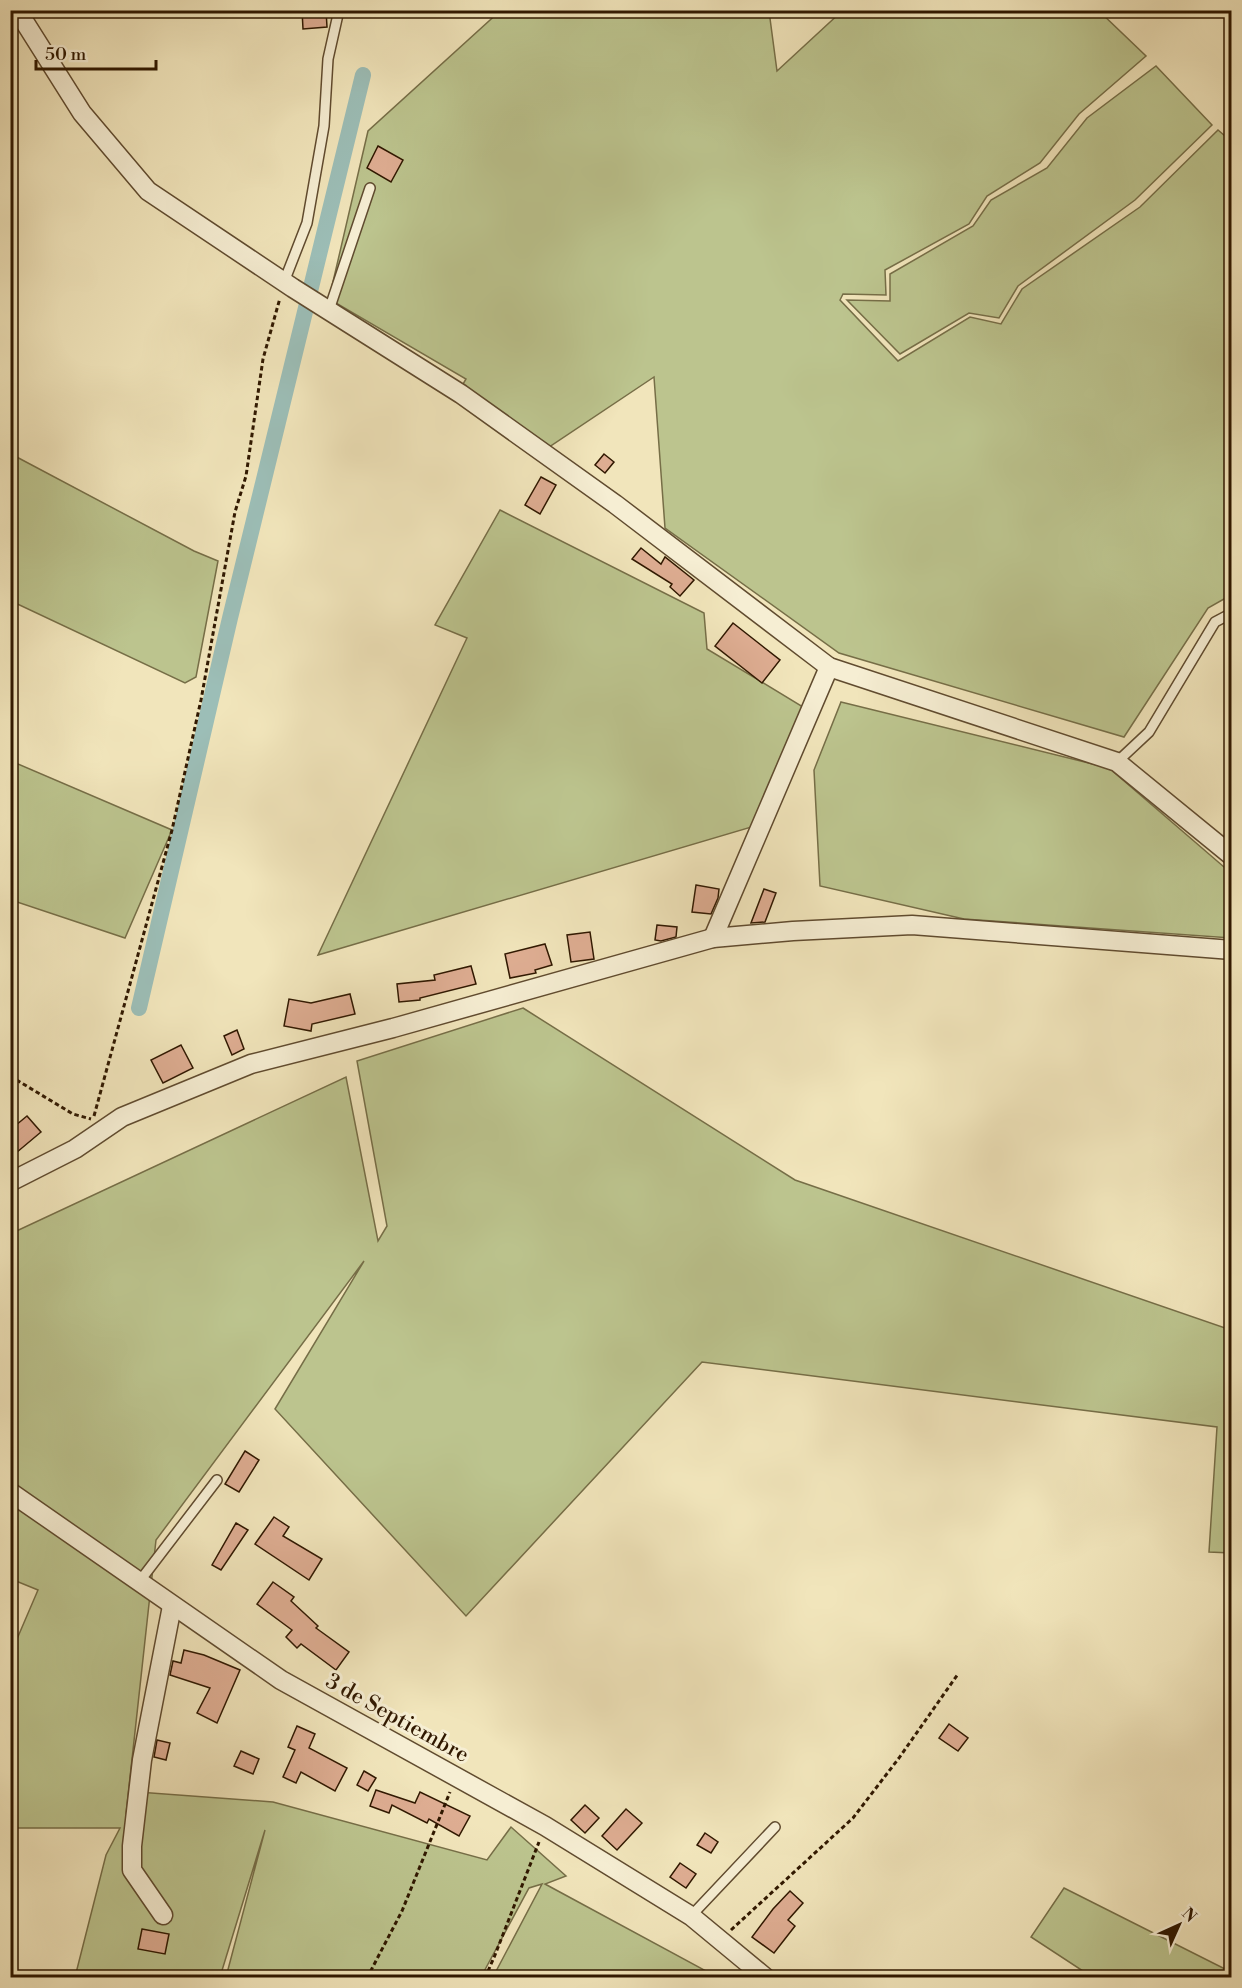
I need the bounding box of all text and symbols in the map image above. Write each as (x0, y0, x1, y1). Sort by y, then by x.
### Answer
scale bar (36, 33, 156, 71)
text: 50 m (45, 43, 87, 66)
street label: 3 de Septiembre (321, 1668, 474, 1769)
north arrow (1149, 1895, 1209, 1955)
text: N (1177, 1904, 1201, 1927)

